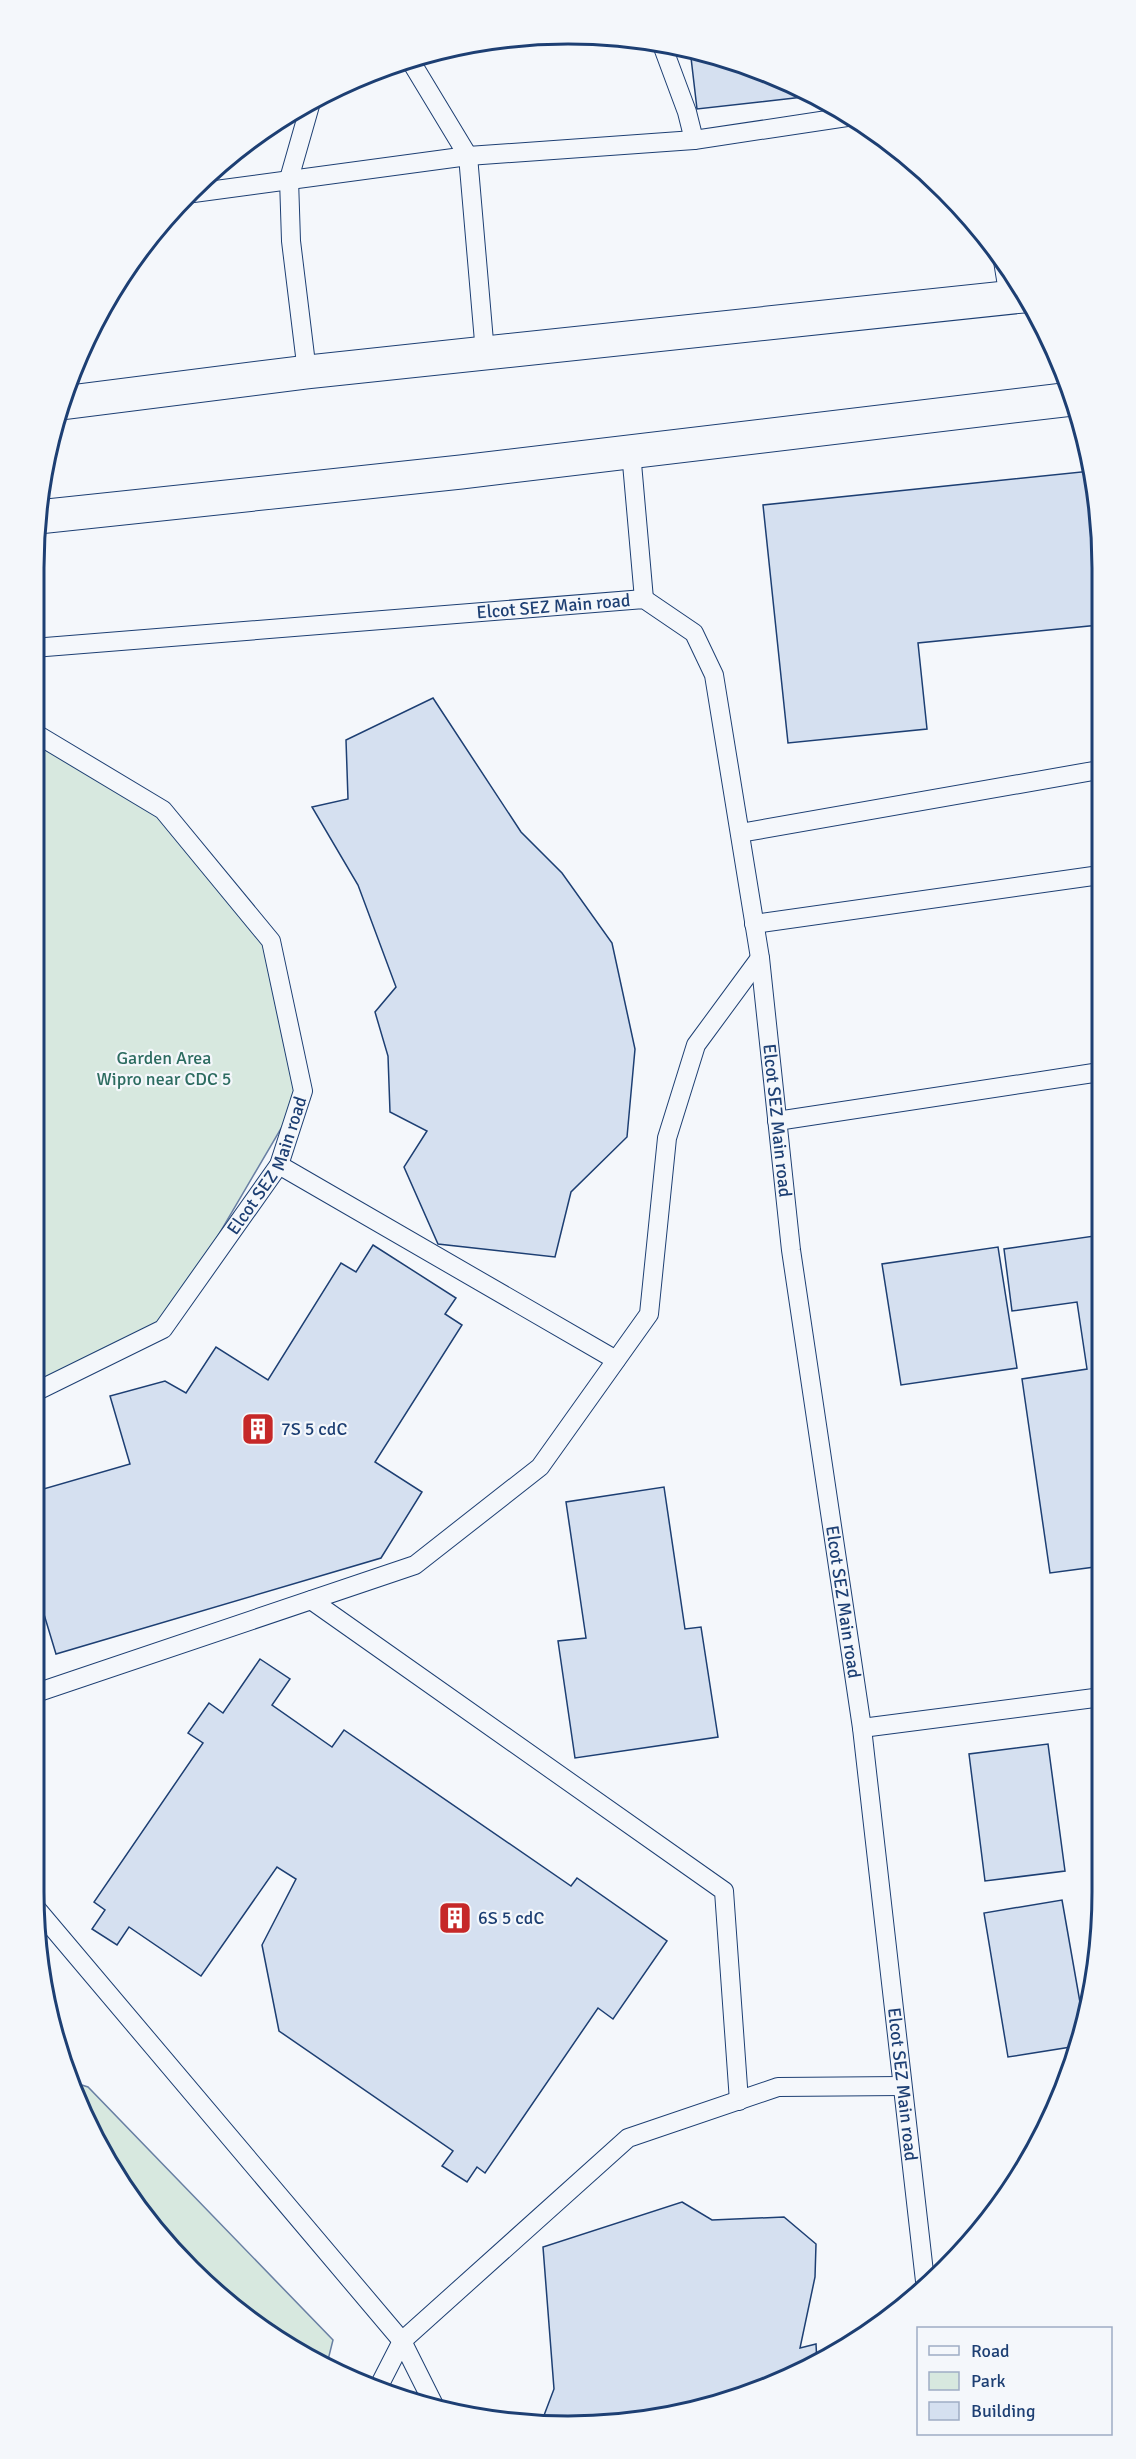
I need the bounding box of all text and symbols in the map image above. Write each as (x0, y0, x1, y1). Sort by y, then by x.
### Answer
street label: Elcot SEZ Main road (476, 589, 631, 623)
street label: Elcot SEZ Main road (758, 1043, 796, 1198)
park label: Garden Area Wipro near CDC 5 (97, 1047, 231, 1090)
street label: Elcot SEZ Main road (222, 1094, 311, 1239)
building icon: 7S 5 cdC (240, 1411, 276, 1447)
place label: 7S 5 cdC (281, 1418, 347, 1440)
street label: Elcot SEZ Main road (821, 1524, 865, 1680)
building icon: 6S 5 cdC (437, 1900, 473, 1936)
place label: 6S 5 cdC (478, 1907, 544, 1929)
street label: Elcot SEZ Main road (883, 2006, 922, 2162)
legend (917, 2327, 1112, 2435)
text: Road (971, 2340, 1010, 2362)
text: Park (971, 2370, 1006, 2392)
text: Building (971, 2400, 1035, 2422)

